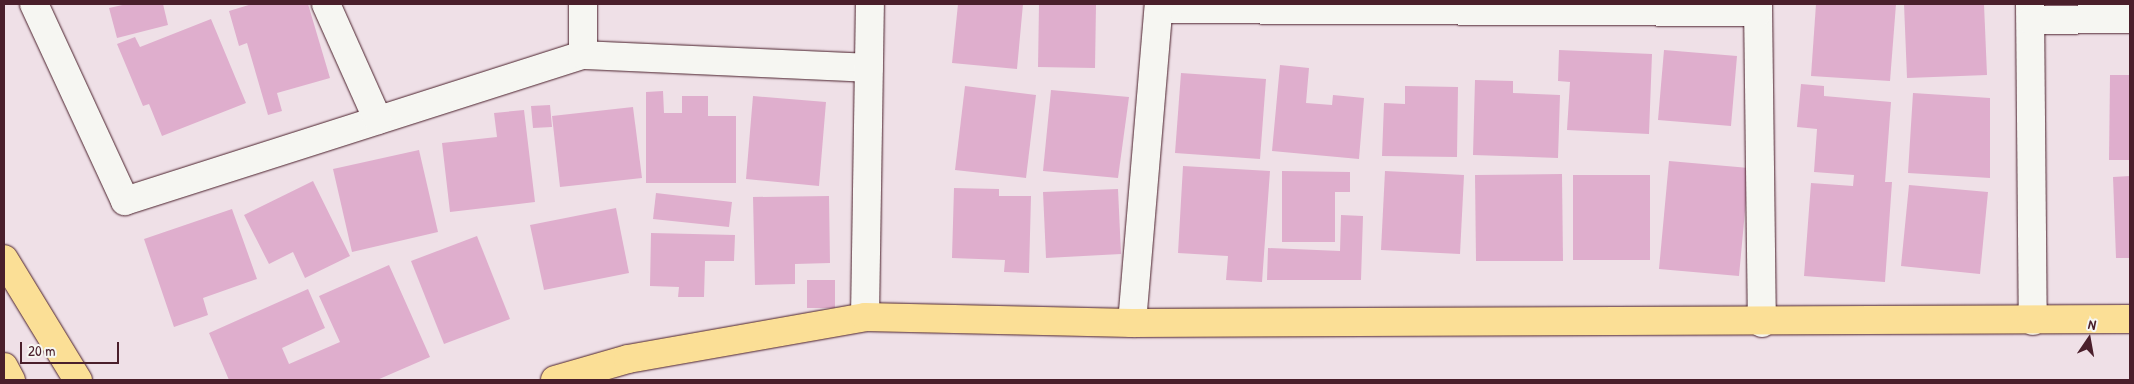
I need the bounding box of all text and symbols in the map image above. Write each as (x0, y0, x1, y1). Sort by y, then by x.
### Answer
north arrow (2064, 314, 2114, 364)
text: N (2087, 314, 2098, 334)
scale bar (22, 332, 121, 364)
text: 20 m (28, 340, 55, 361)

